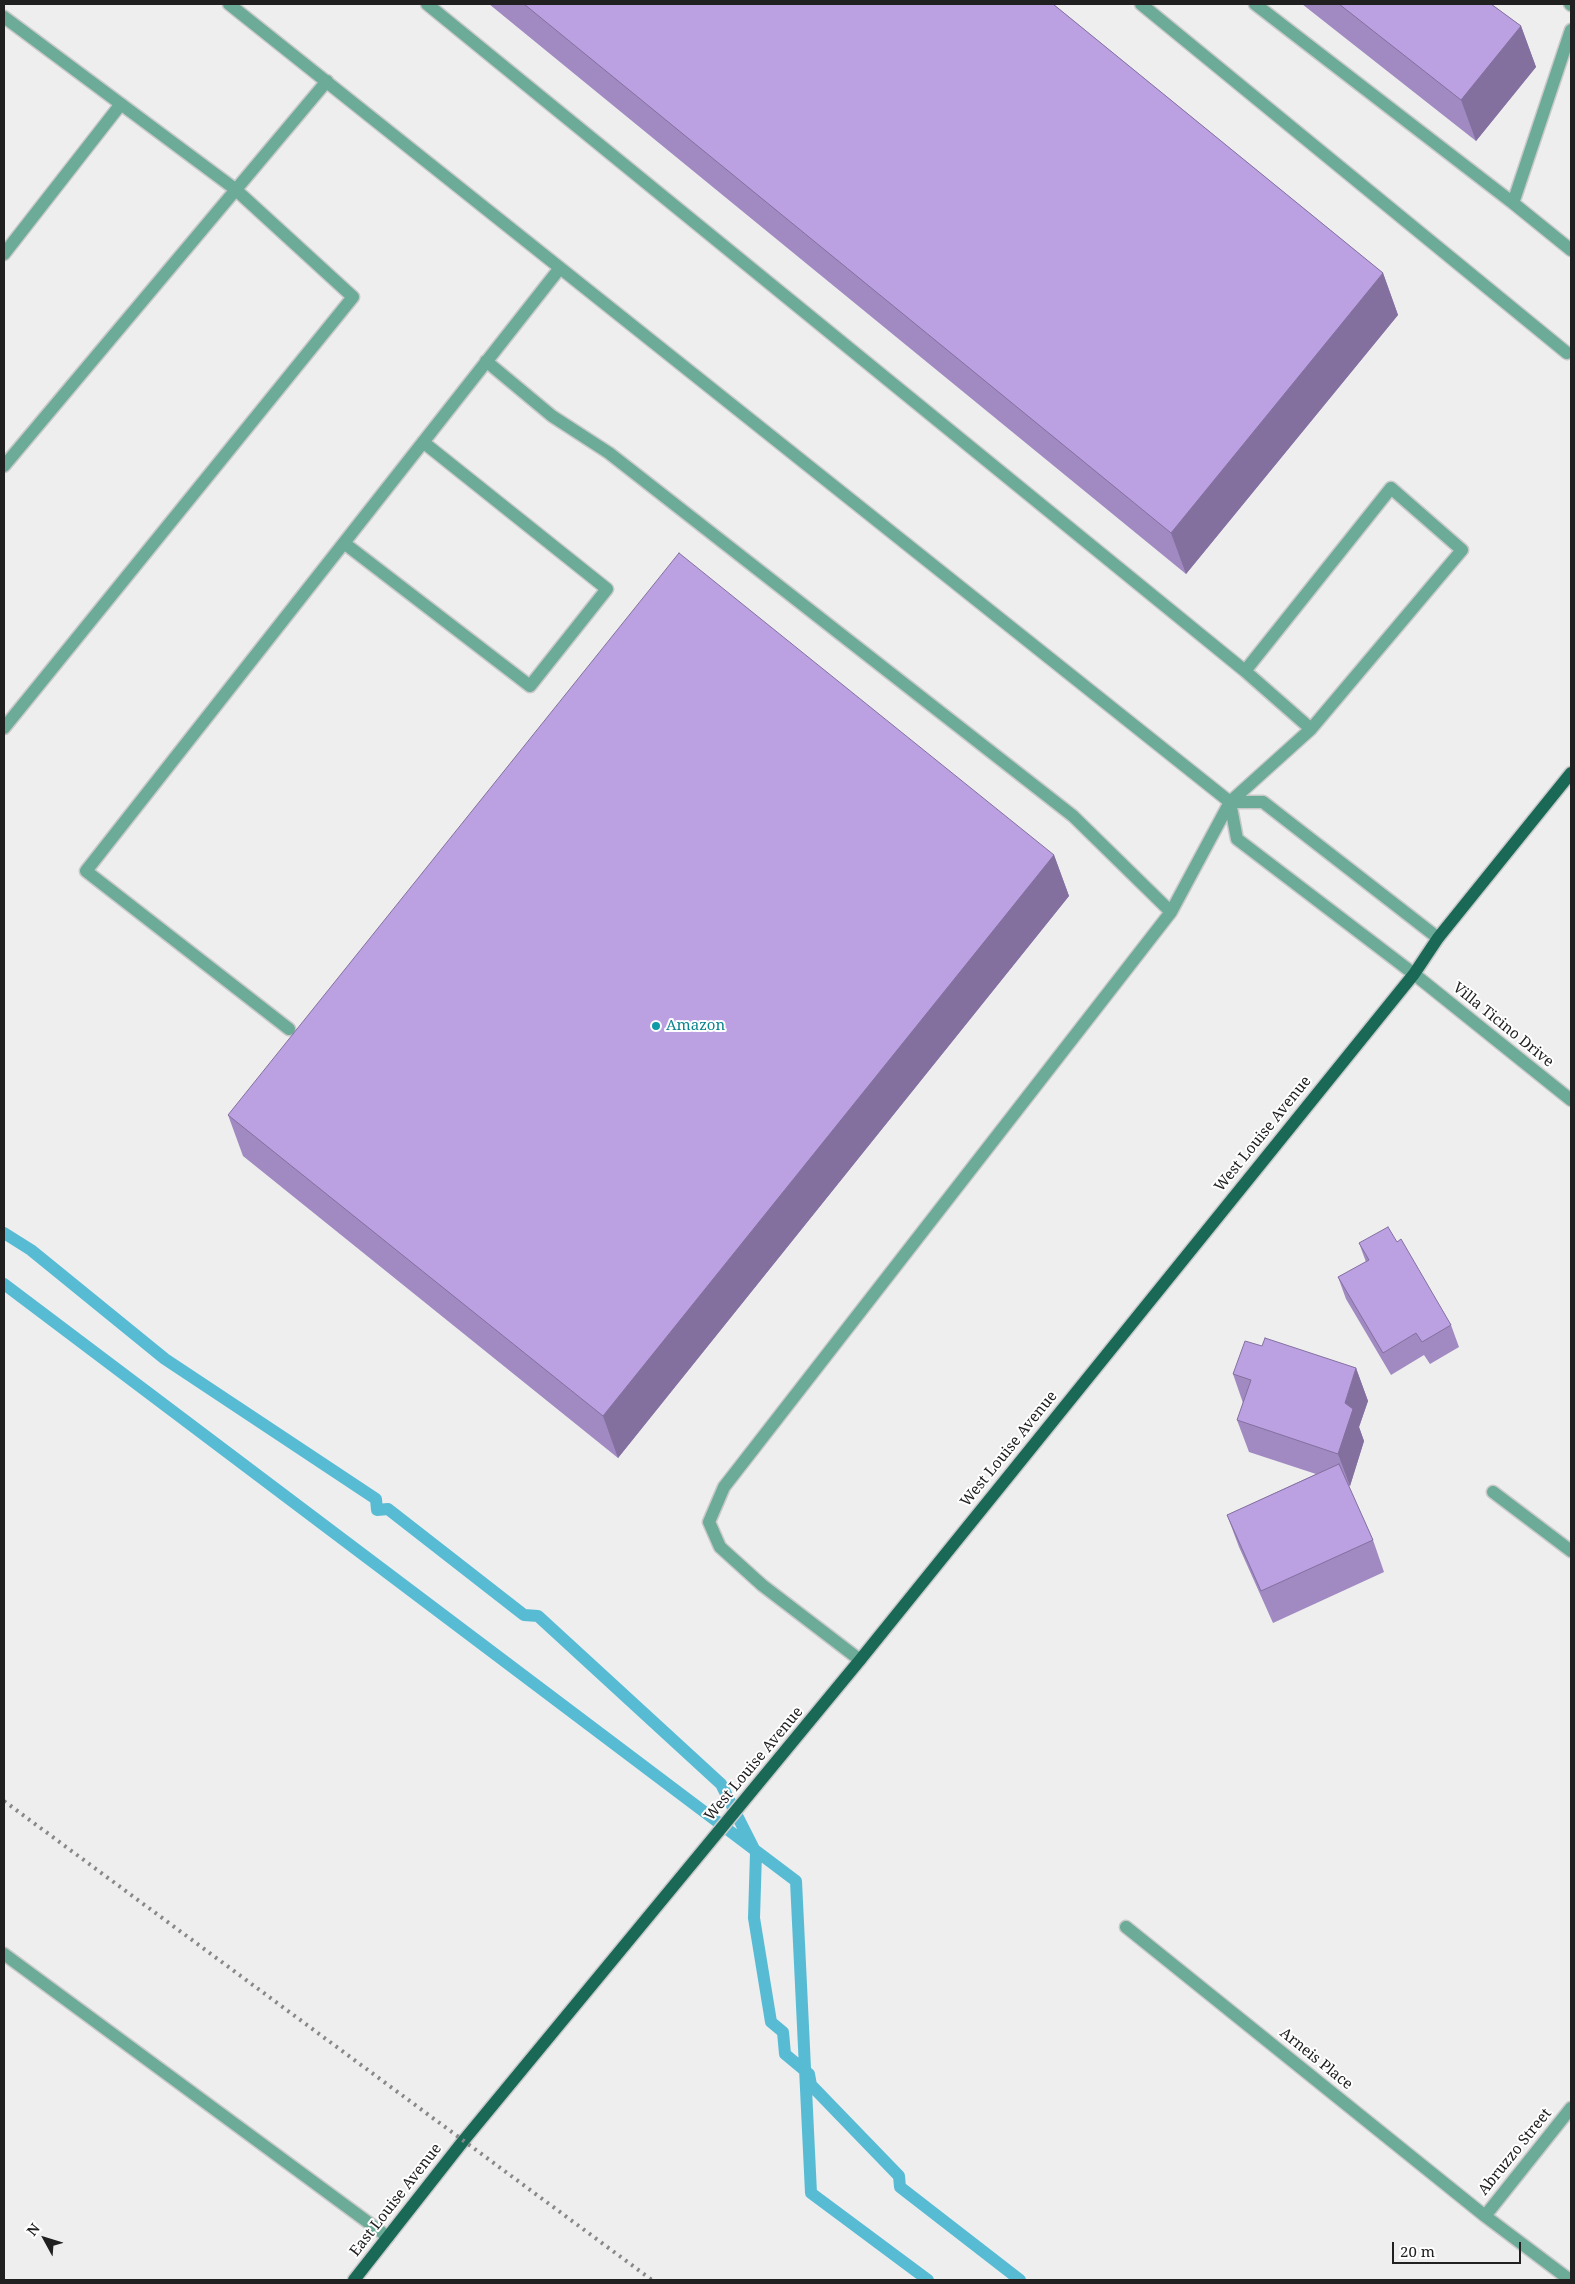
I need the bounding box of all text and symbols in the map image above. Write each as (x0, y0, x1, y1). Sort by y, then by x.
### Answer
street label: Villa Ticino Drive (1449, 979, 1557, 1071)
place label: Amazon (666, 1017, 725, 1035)
marker: Amazon (650, 1020, 662, 1032)
street label: West Louise Avenue (1211, 1073, 1315, 1195)
street label: West Louise Avenue (957, 1388, 1061, 1510)
street label: West Louise Avenue (701, 1703, 807, 1825)
street label: Arneis Place (1276, 2024, 1356, 2094)
street label: Abruzzo Street (1475, 2105, 1555, 2199)
street label: East Louise Avenue (346, 2140, 446, 2260)
north arrow (20, 2214, 70, 2264)
text: N (22, 2219, 44, 2240)
scale bar (1395, 2232, 1524, 2264)
text: 20 m (1400, 2241, 1435, 2261)

